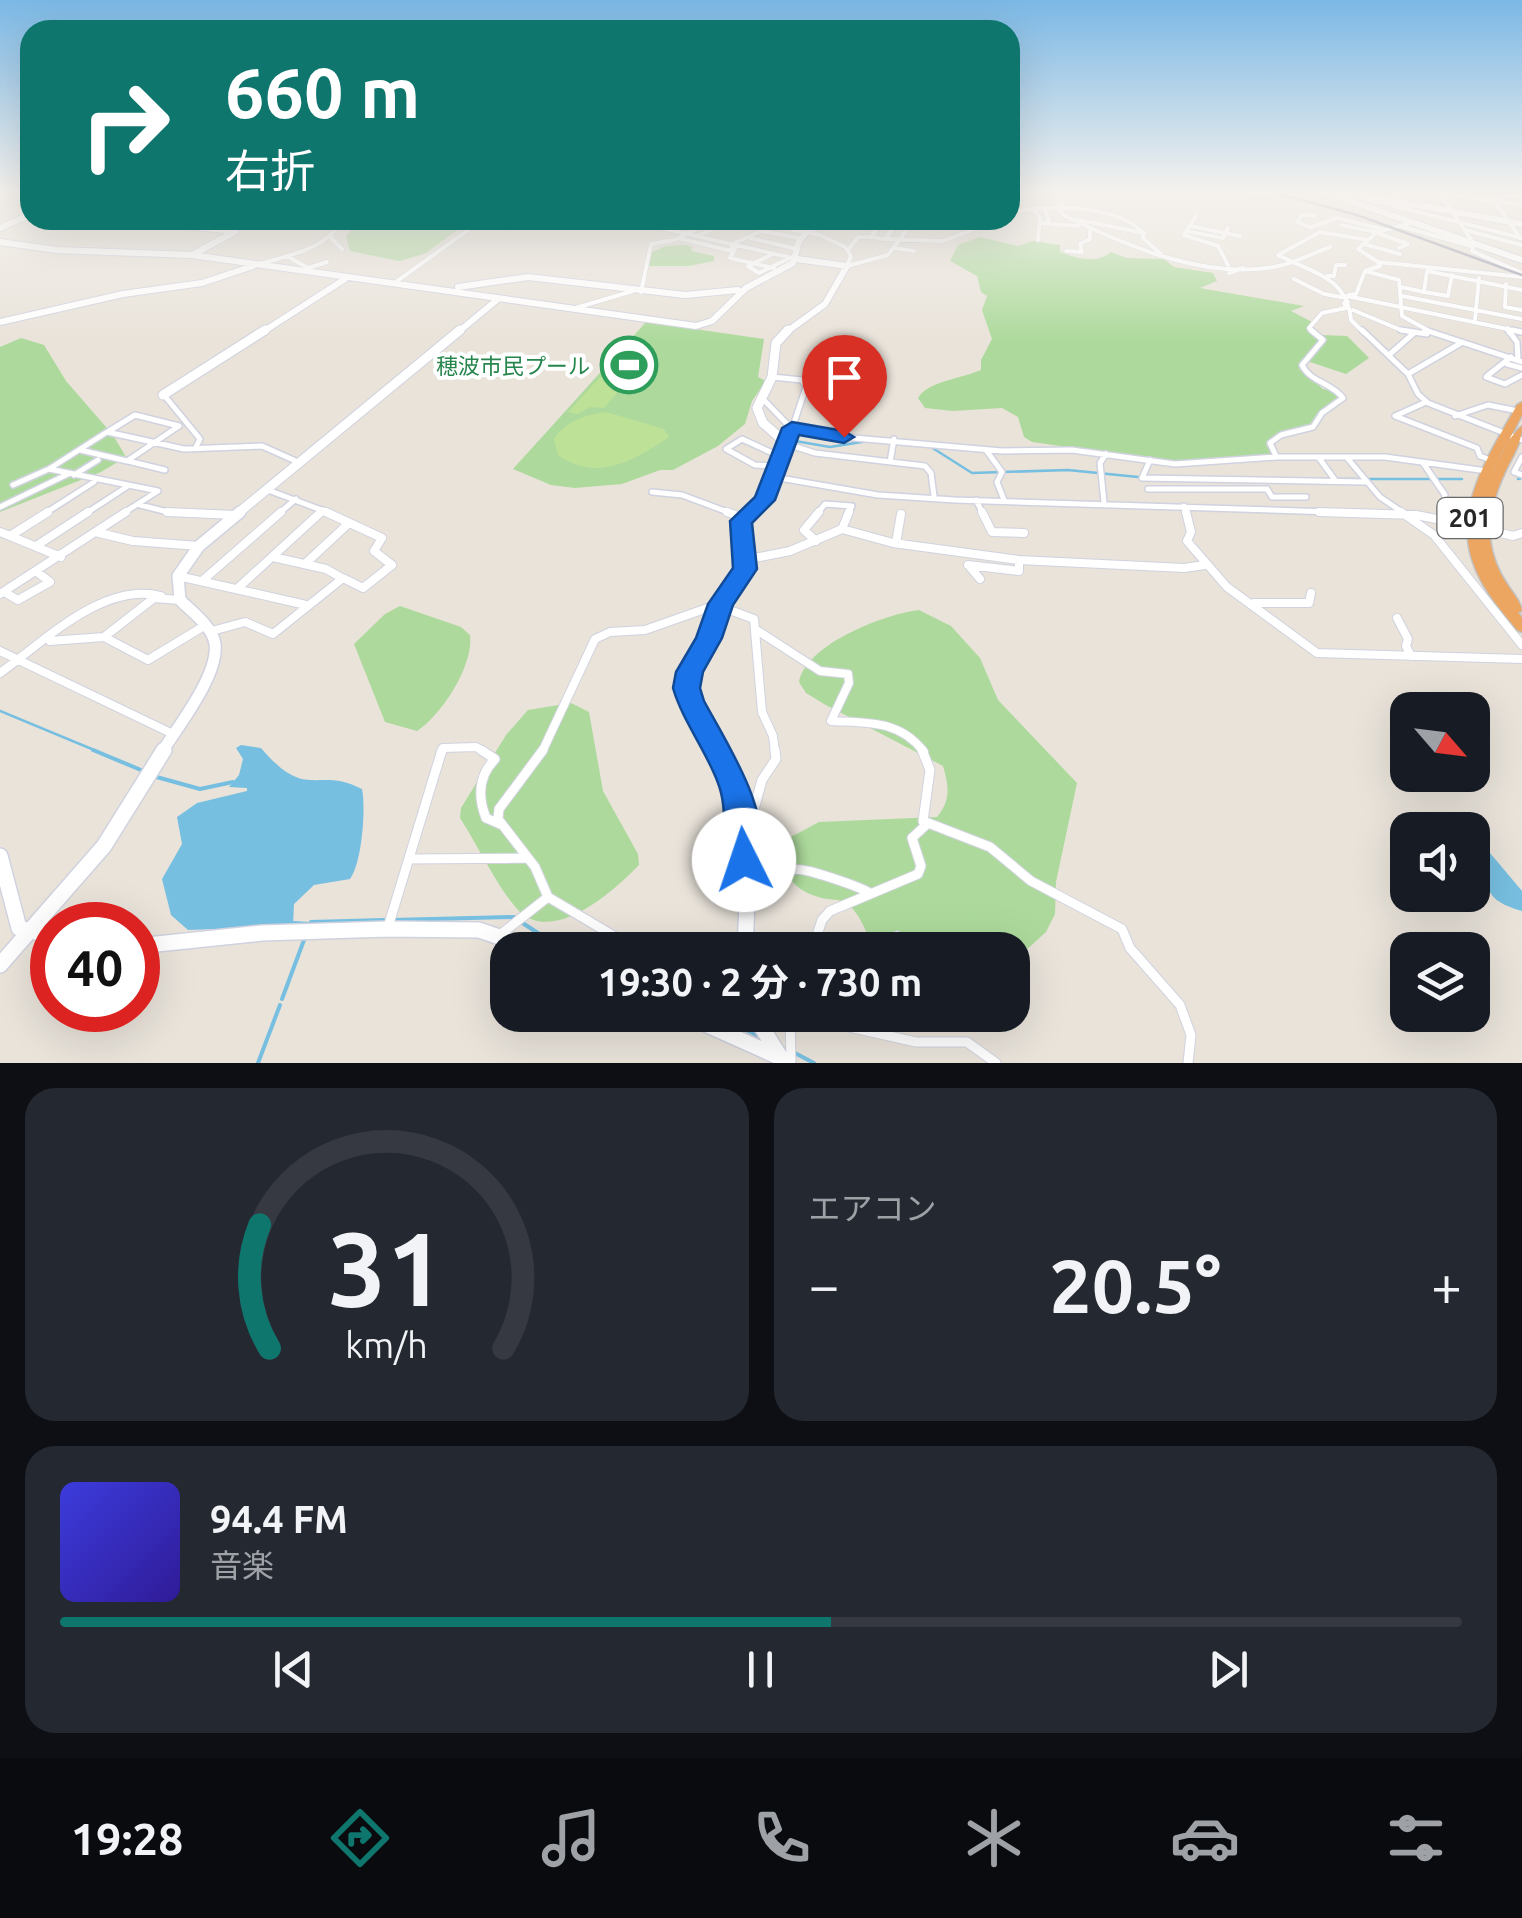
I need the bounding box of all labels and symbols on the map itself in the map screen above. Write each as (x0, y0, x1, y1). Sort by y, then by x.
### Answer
sports icon: 穂波市民プール (599, 335, 659, 395)
pin (802, 335, 887, 438)
place label: 穂波市民プール (436, 353, 590, 378)
road number: 201 (1438, 498, 1502, 538)
north arrow (1390, 692, 1490, 792)
position arrow (692, 808, 796, 912)
speed limit sign: 40 (30, 902, 160, 1032)

